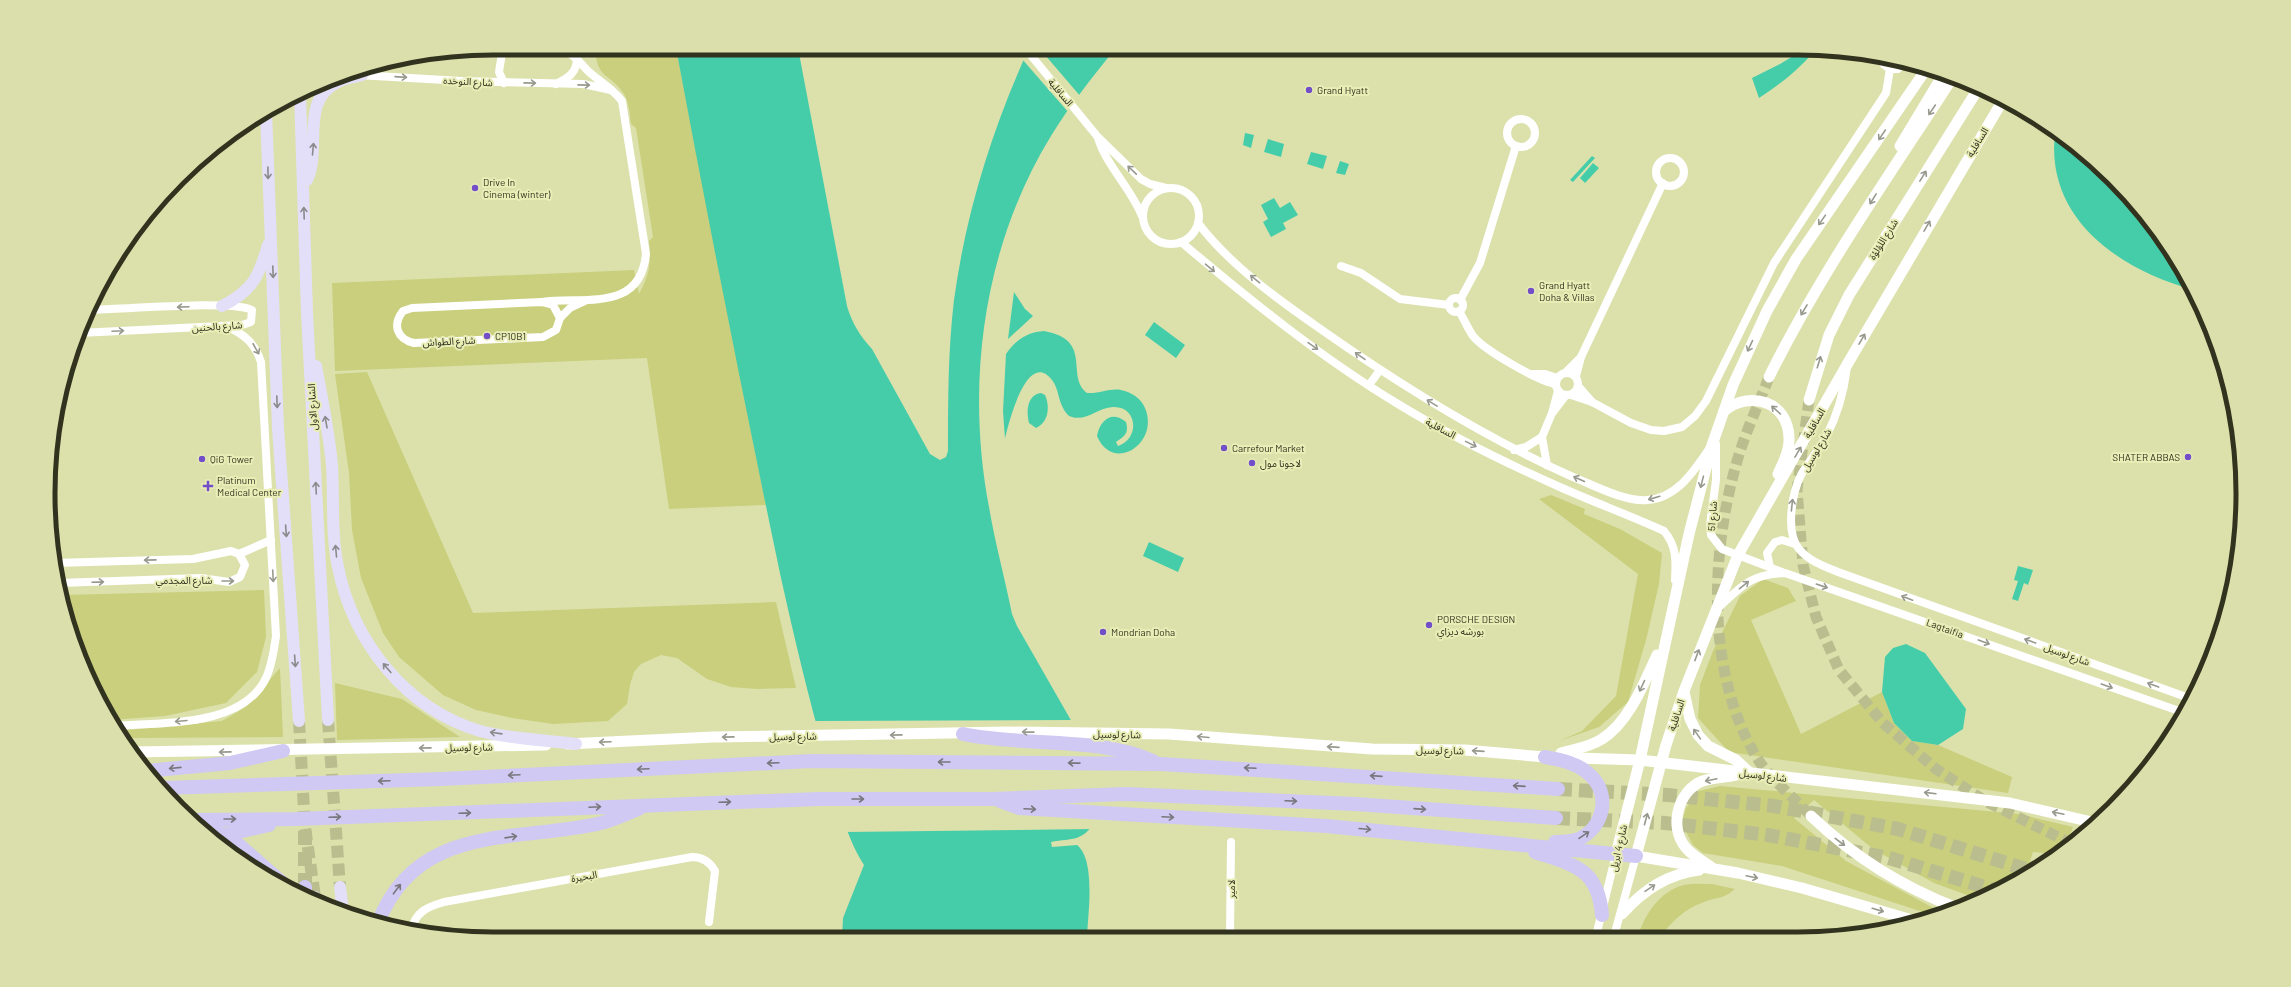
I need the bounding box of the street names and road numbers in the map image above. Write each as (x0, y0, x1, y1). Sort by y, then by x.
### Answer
street label: شارع النوخده (443, 74, 493, 90)
street label: السافلية (1046, 76, 1076, 108)
street label: السافلية (1963, 125, 1991, 159)
street label: شارع اللؤلؤة (1866, 216, 1902, 263)
street label: شارع بالحنين (191, 318, 243, 336)
street label: شارع الطواش (422, 334, 476, 350)
street label: الشارع الاول (305, 383, 321, 431)
street label: السافلية (1801, 406, 1827, 440)
street label: السافلية (1424, 415, 1458, 441)
street label: شارع لوسيل (1799, 426, 1835, 475)
street label: شارع 51 (1705, 501, 1721, 531)
street label: شارع المجدمي (156, 574, 212, 588)
street label: Lagtaifia (1925, 616, 1965, 640)
street label: شارع لوسيل (2042, 640, 2092, 670)
street label: السافلية (1665, 698, 1687, 732)
street label: شارع لوسيل (1093, 728, 1141, 742)
street label: شارع لوسيل (769, 730, 817, 744)
street label: شارع لوسيل (445, 741, 493, 755)
street label: شارع لوسيل (1416, 744, 1464, 758)
street label: شارع لوسيل (1738, 766, 1788, 786)
street label: شارع 4 ابريل (1607, 823, 1631, 873)
street label: البحيرة (570, 868, 598, 885)
street label: لامير (1225, 880, 1238, 899)

